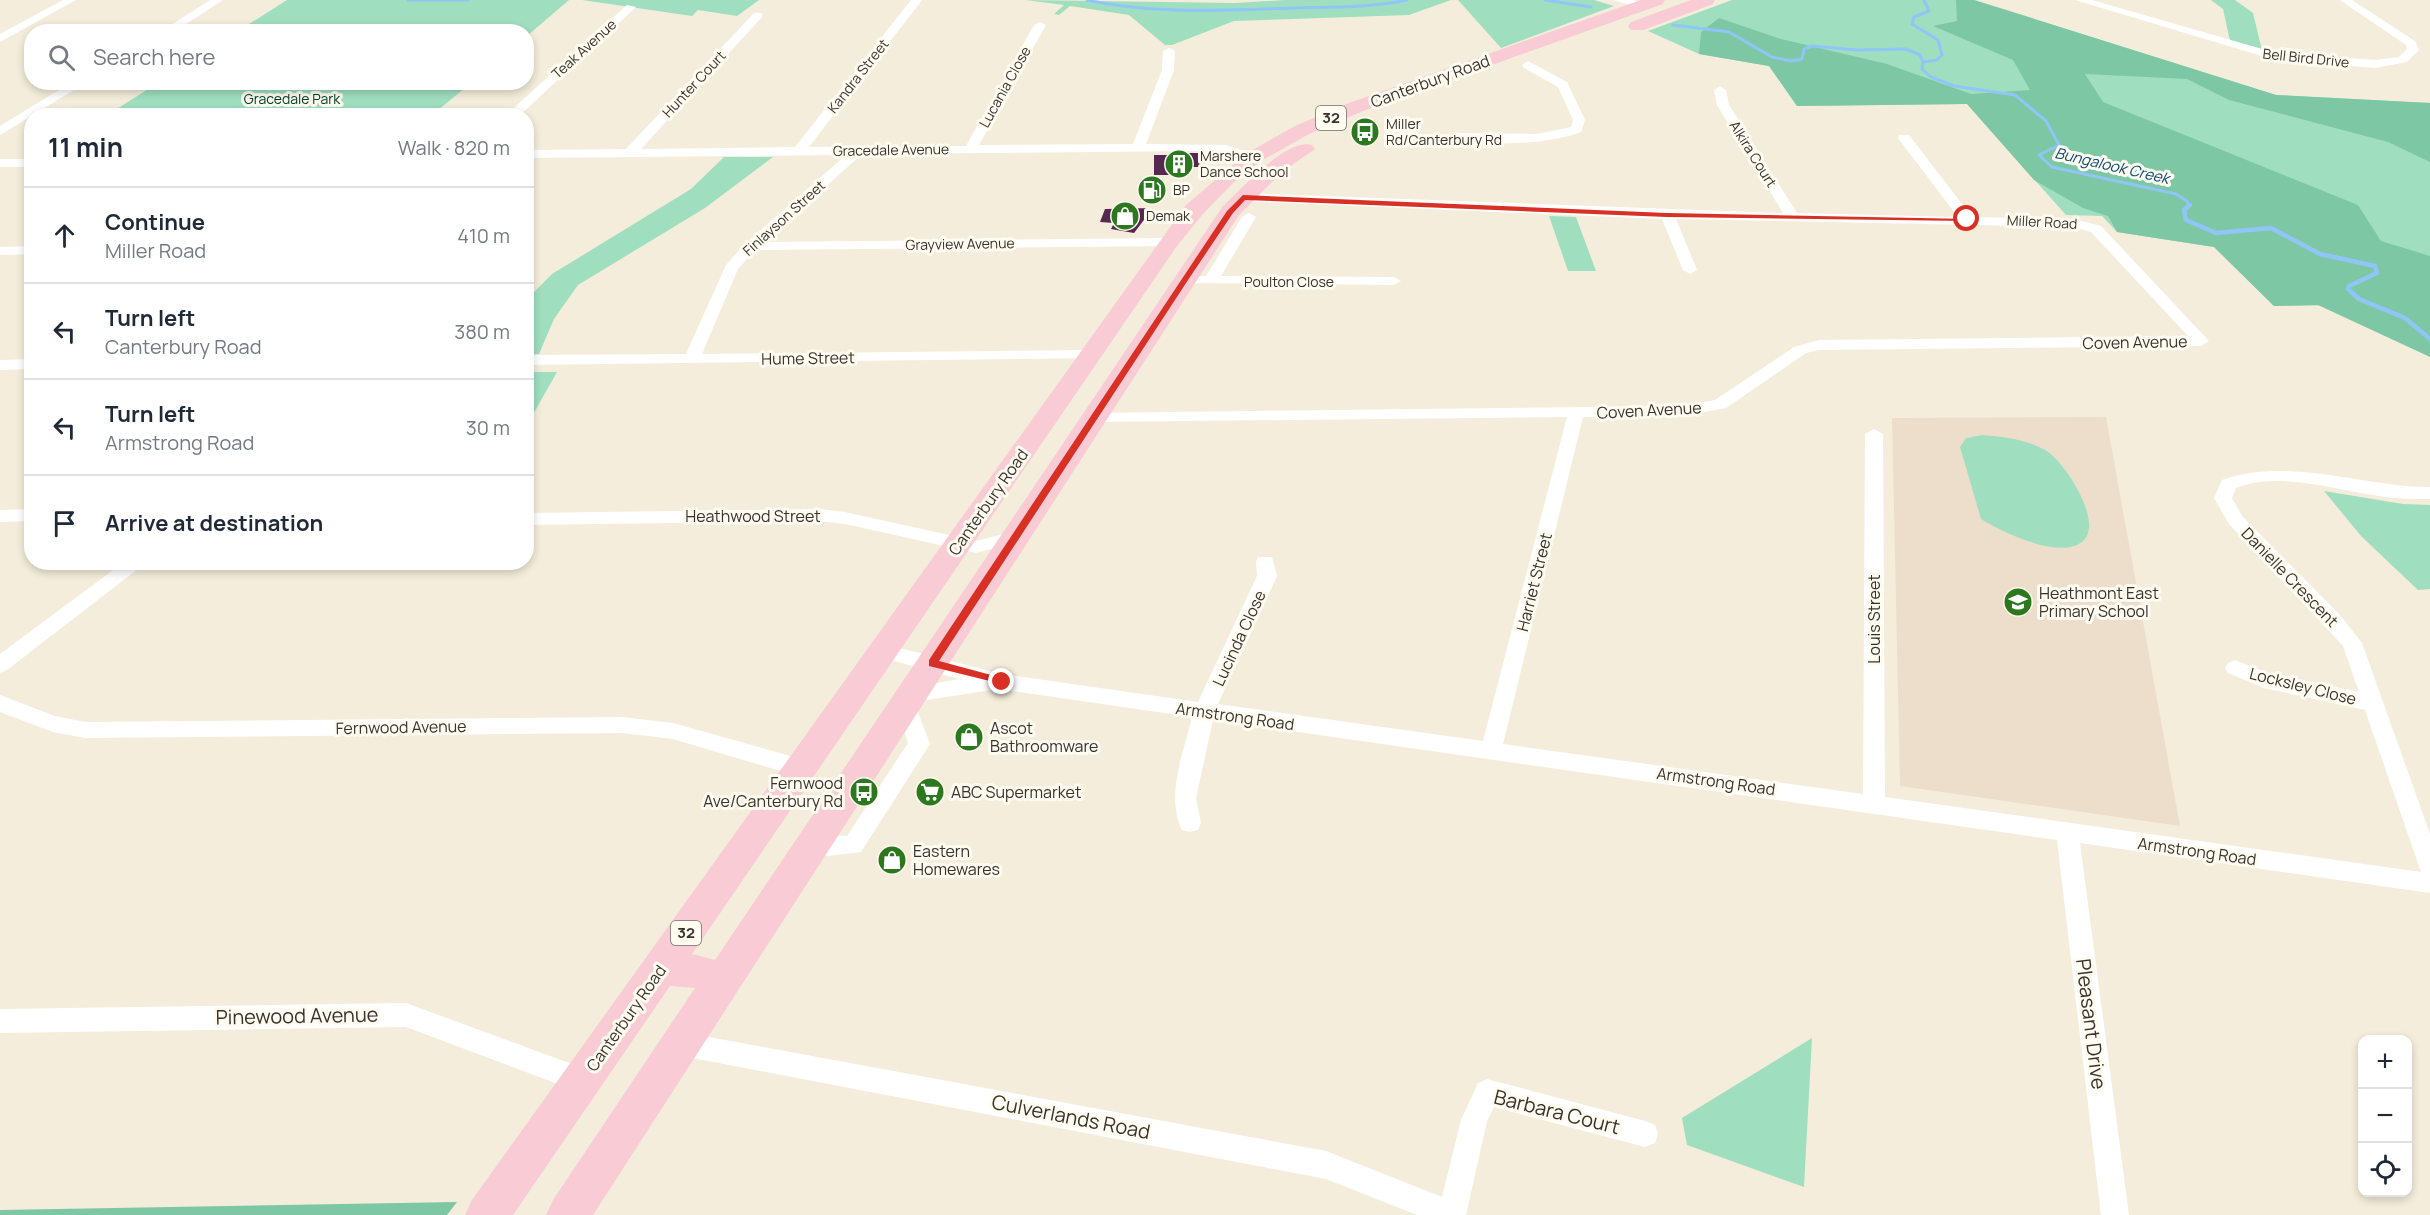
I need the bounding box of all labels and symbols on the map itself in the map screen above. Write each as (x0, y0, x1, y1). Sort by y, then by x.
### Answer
street label: Teak Avenue (547, 15, 620, 83)
street label: Kandra Street (823, 34, 893, 117)
street label: Lucania Close (974, 43, 1035, 131)
street label: Bell Bird Drive (2262, 44, 2350, 71)
street label: Hunter Court (658, 46, 730, 121)
street label: Canterbury Road (1367, 49, 1493, 113)
park label: Gracedale Park (244, 89, 341, 108)
road number: 32 (1316, 106, 1346, 130)
place label: Miller Rd/Canterbury Rd (1386, 114, 1502, 149)
bus stop icon: Miller Rd/Canterbury Rd (1349, 116, 1381, 148)
street label: Alkira Court (1726, 117, 1782, 191)
street label: Gracedale Avenue (833, 139, 949, 160)
water label: Bungalook Creek (2053, 142, 2174, 189)
place label: Marshere Dance School (1200, 146, 1289, 181)
building icon: Marshere Dance School (1163, 148, 1195, 180)
fuel station icon: BP (1136, 174, 1168, 206)
street label: Finlayson Street (738, 175, 829, 260)
place label: BP (1173, 180, 1191, 199)
shop icon: Demak (1109, 200, 1141, 232)
route start (1953, 205, 1979, 231)
place label: Demak (1146, 206, 1191, 225)
street label: Miller Road (2006, 210, 2078, 233)
street label: Grayview Avenue (905, 233, 1015, 254)
street label: Poulton Close (1244, 272, 1334, 291)
street label: Coven Avenue (2082, 330, 2188, 354)
street label: Hume Street (761, 346, 855, 370)
street label: Coven Avenue (1596, 396, 1702, 424)
street label: Canterbury Road (943, 444, 1033, 560)
street label: Heathwood Street (685, 505, 821, 527)
street label: Danielle Crescent (2237, 522, 2343, 632)
street label: Harriet Street (1511, 530, 1557, 634)
street label: Louis Street (1863, 574, 1885, 664)
place label: Heathmont East Primary School (2039, 582, 2159, 622)
school or university icon: Heathmont East Primary School (2002, 586, 2034, 618)
street label: Lucinda Close (1207, 587, 1271, 689)
street label: Locksley Close (2247, 662, 2359, 710)
route end (988, 668, 1014, 694)
street label: Armstrong Road (1174, 697, 1296, 735)
street label: Fernwood Avenue (335, 715, 467, 739)
place label: Ascot Bathroomware (990, 717, 1098, 757)
shop icon: Ascot Bathroomware (953, 721, 985, 753)
street label: Armstrong Road (1655, 762, 1777, 800)
place label: Fernwood Ave/Canterbury Rd (703, 772, 843, 812)
bus stop icon: Fernwood Ave/Canterbury Rd (848, 776, 880, 808)
supermarket icon: ABC Supermarket (914, 776, 946, 808)
place label: ABC Supermarket (951, 781, 1081, 803)
street label: Armstrong Road (2136, 832, 2258, 870)
place label: Eastern Homewares (913, 840, 1000, 880)
shop icon: Eastern Homewares (876, 844, 908, 876)
road number: 32 (671, 921, 701, 945)
street label: Pleasant Drive (2070, 957, 2113, 1091)
street label: Canterbury Road (581, 960, 671, 1076)
street label: Pinewood Avenue (215, 1001, 379, 1030)
street label: Barbara Court (1491, 1083, 1623, 1140)
street label: Culverlands Road (990, 1088, 1153, 1145)

